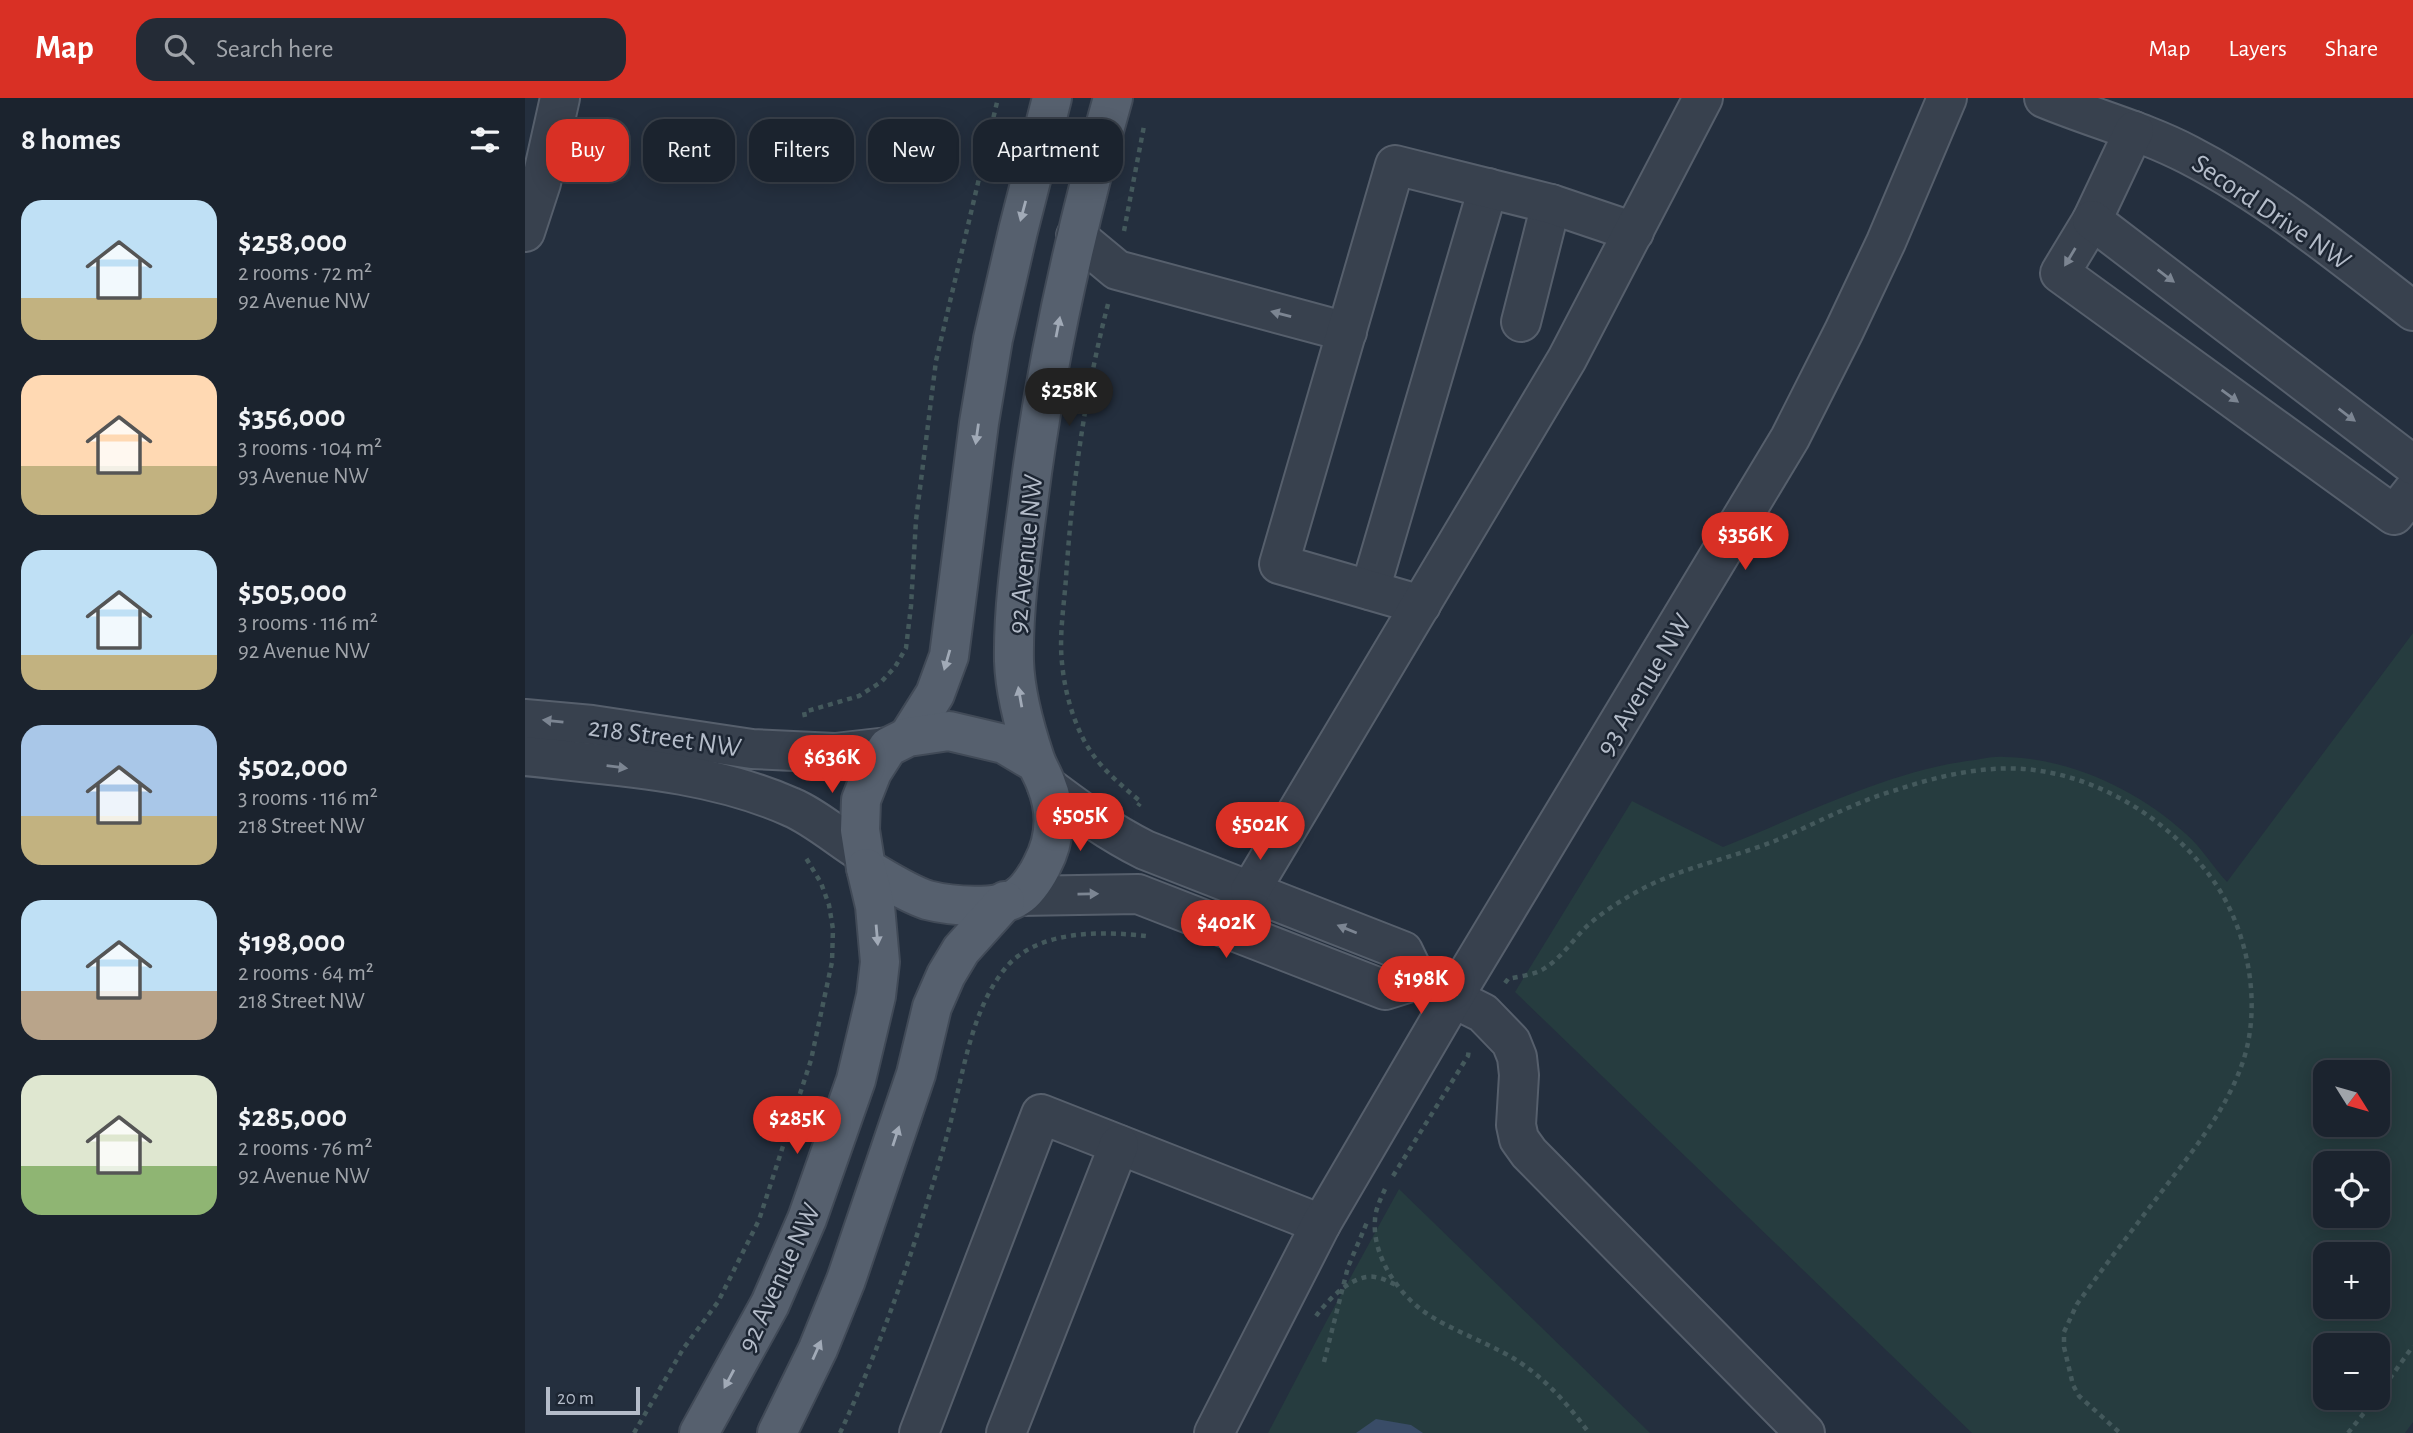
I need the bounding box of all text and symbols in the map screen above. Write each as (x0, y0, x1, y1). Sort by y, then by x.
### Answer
search box (136, 18, 626, 81)
icon: search (160, 30, 198, 68)
text: Map (35, 32, 94, 65)
text: Search here (216, 36, 334, 62)
text: Map (2148, 37, 2190, 61)
text: Layers (2228, 37, 2287, 61)
text: Share (2325, 37, 2378, 61)
chip: Buy (546, 119, 629, 182)
chip: Rent (643, 119, 735, 182)
chip: Filters (749, 119, 854, 182)
chip: New (868, 119, 959, 182)
chip: Apartment (973, 119, 1123, 182)
icon: filters (466, 121, 504, 159)
text: 8 homes (21, 125, 121, 155)
street label: Secord Drive NW (2187, 149, 2355, 276)
one-way arrow (1017, 201, 1028, 223)
text: $258,000 (238, 227, 347, 257)
icon: home (77, 228, 161, 312)
one-way arrow (2063, 248, 2076, 267)
text: 2 rooms · 72 m² (238, 262, 372, 285)
one-way arrow (2157, 269, 2175, 283)
text: 92 Avenue NW (238, 290, 370, 313)
one-way arrow (1270, 308, 1292, 319)
one-way arrow (1052, 315, 1063, 337)
pin: $258K (1020, 368, 1118, 428)
text: $258K (1041, 379, 1097, 402)
one-way arrow (2221, 389, 2239, 403)
text: $356,000 (238, 402, 346, 432)
icon: home (77, 403, 161, 487)
one-way arrow (2338, 407, 2356, 421)
one-way arrow (972, 423, 983, 445)
text: 3 rooms · 104 m² (238, 437, 382, 460)
text: 93 Avenue NW (238, 465, 369, 488)
street label: 92 Avenue NW (1004, 473, 1048, 635)
pin: $356K (1696, 512, 1794, 572)
text: $356K (1718, 523, 1772, 546)
text: $505,000 (238, 577, 347, 607)
icon: home (77, 578, 161, 662)
street label: 93 Avenue NW (1592, 610, 1698, 760)
text: 3 rooms · 116 m² (238, 612, 378, 635)
text: 92 Avenue NW (238, 640, 370, 663)
one-way arrow (941, 649, 951, 670)
one-way arrow (1014, 686, 1025, 708)
street label: 218 Street NW (586, 713, 743, 763)
one-way arrow (542, 716, 564, 727)
pin: $636K (783, 736, 881, 795)
text: $636K (804, 746, 860, 769)
text: $502,000 (238, 752, 348, 782)
icon: home (77, 753, 161, 837)
one-way arrow (606, 761, 628, 772)
text: 3 rooms · 116 m² (238, 787, 378, 810)
pin: $505K (1031, 794, 1129, 853)
pin: $502K (1211, 802, 1309, 862)
text: $505K (1052, 804, 1108, 827)
text: $502K (1232, 813, 1288, 836)
text: 218 Street NW (238, 815, 365, 838)
one-way arrow (1077, 889, 1099, 900)
pin: $402K (1177, 900, 1275, 960)
text: $402K (1197, 911, 1255, 934)
one-way arrow (1336, 923, 1357, 934)
one-way arrow (872, 925, 883, 947)
text: $198,000 (238, 927, 345, 957)
icon: home (77, 928, 161, 1012)
pin: $198K (1372, 956, 1470, 1016)
text: 2 rooms · 64 m² (238, 962, 374, 985)
text: $198K (1394, 967, 1448, 990)
text: 218 Street NW (238, 990, 365, 1013)
north arrow (2313, 1060, 2391, 1138)
map controls (2313, 1060, 2390, 1410)
pin: $285K (748, 1096, 846, 1156)
text: $285,000 (238, 1102, 347, 1132)
icon: home (77, 1103, 161, 1187)
text: $285K (769, 1107, 825, 1130)
one-way arrow (891, 1126, 902, 1147)
text: 2 rooms · 76 m² (238, 1137, 372, 1160)
button: locate (2313, 1151, 2390, 1228)
text: 92 Avenue NW (238, 1165, 370, 1188)
street label: 92 Avenue NW (733, 1199, 826, 1356)
button: + (2313, 1242, 2390, 1319)
button: − (2313, 1333, 2390, 1410)
one-way arrow (811, 1340, 823, 1360)
one-way arrow (724, 1369, 736, 1389)
scale bar (546, 1384, 641, 1416)
text: 20 m (557, 1389, 594, 1408)

